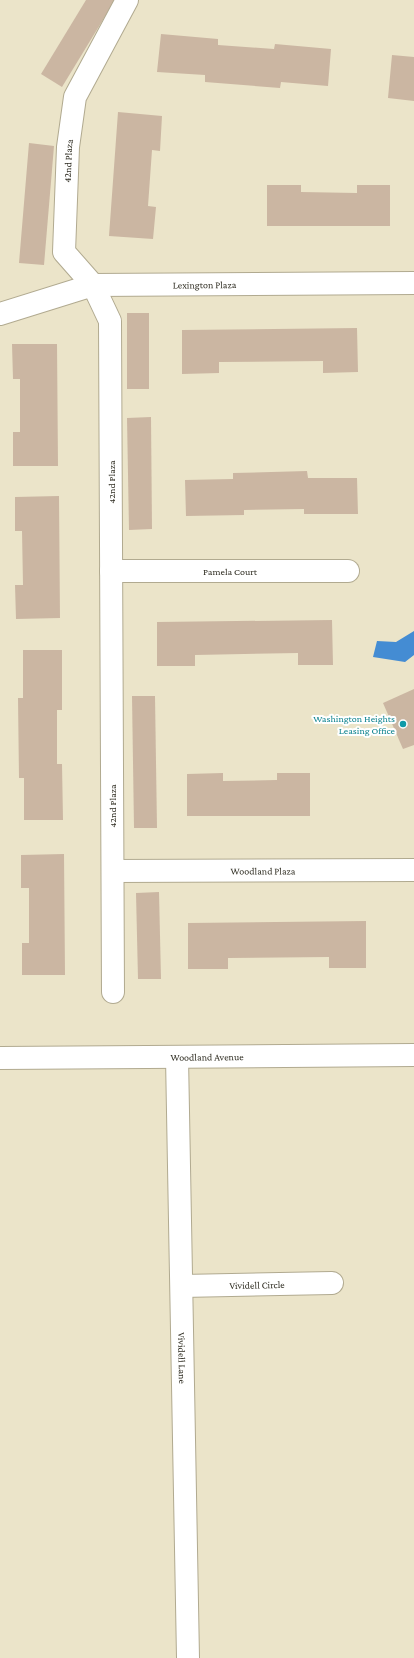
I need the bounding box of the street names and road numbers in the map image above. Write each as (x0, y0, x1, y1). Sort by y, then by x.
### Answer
street label: 42nd Plaza (62, 138, 75, 183)
street label: Lexington Plaza (173, 279, 237, 291)
street label: 42nd Plaza (106, 460, 117, 504)
street label: Pamela Court (203, 566, 258, 577)
street label: 42nd Plaza (107, 784, 118, 828)
street label: Woodland Plaza (230, 865, 296, 877)
street label: Woodland Avenue (170, 1051, 244, 1063)
street label: Vividell Circle (229, 1279, 285, 1291)
street label: Vividell Lane (176, 1332, 188, 1384)

